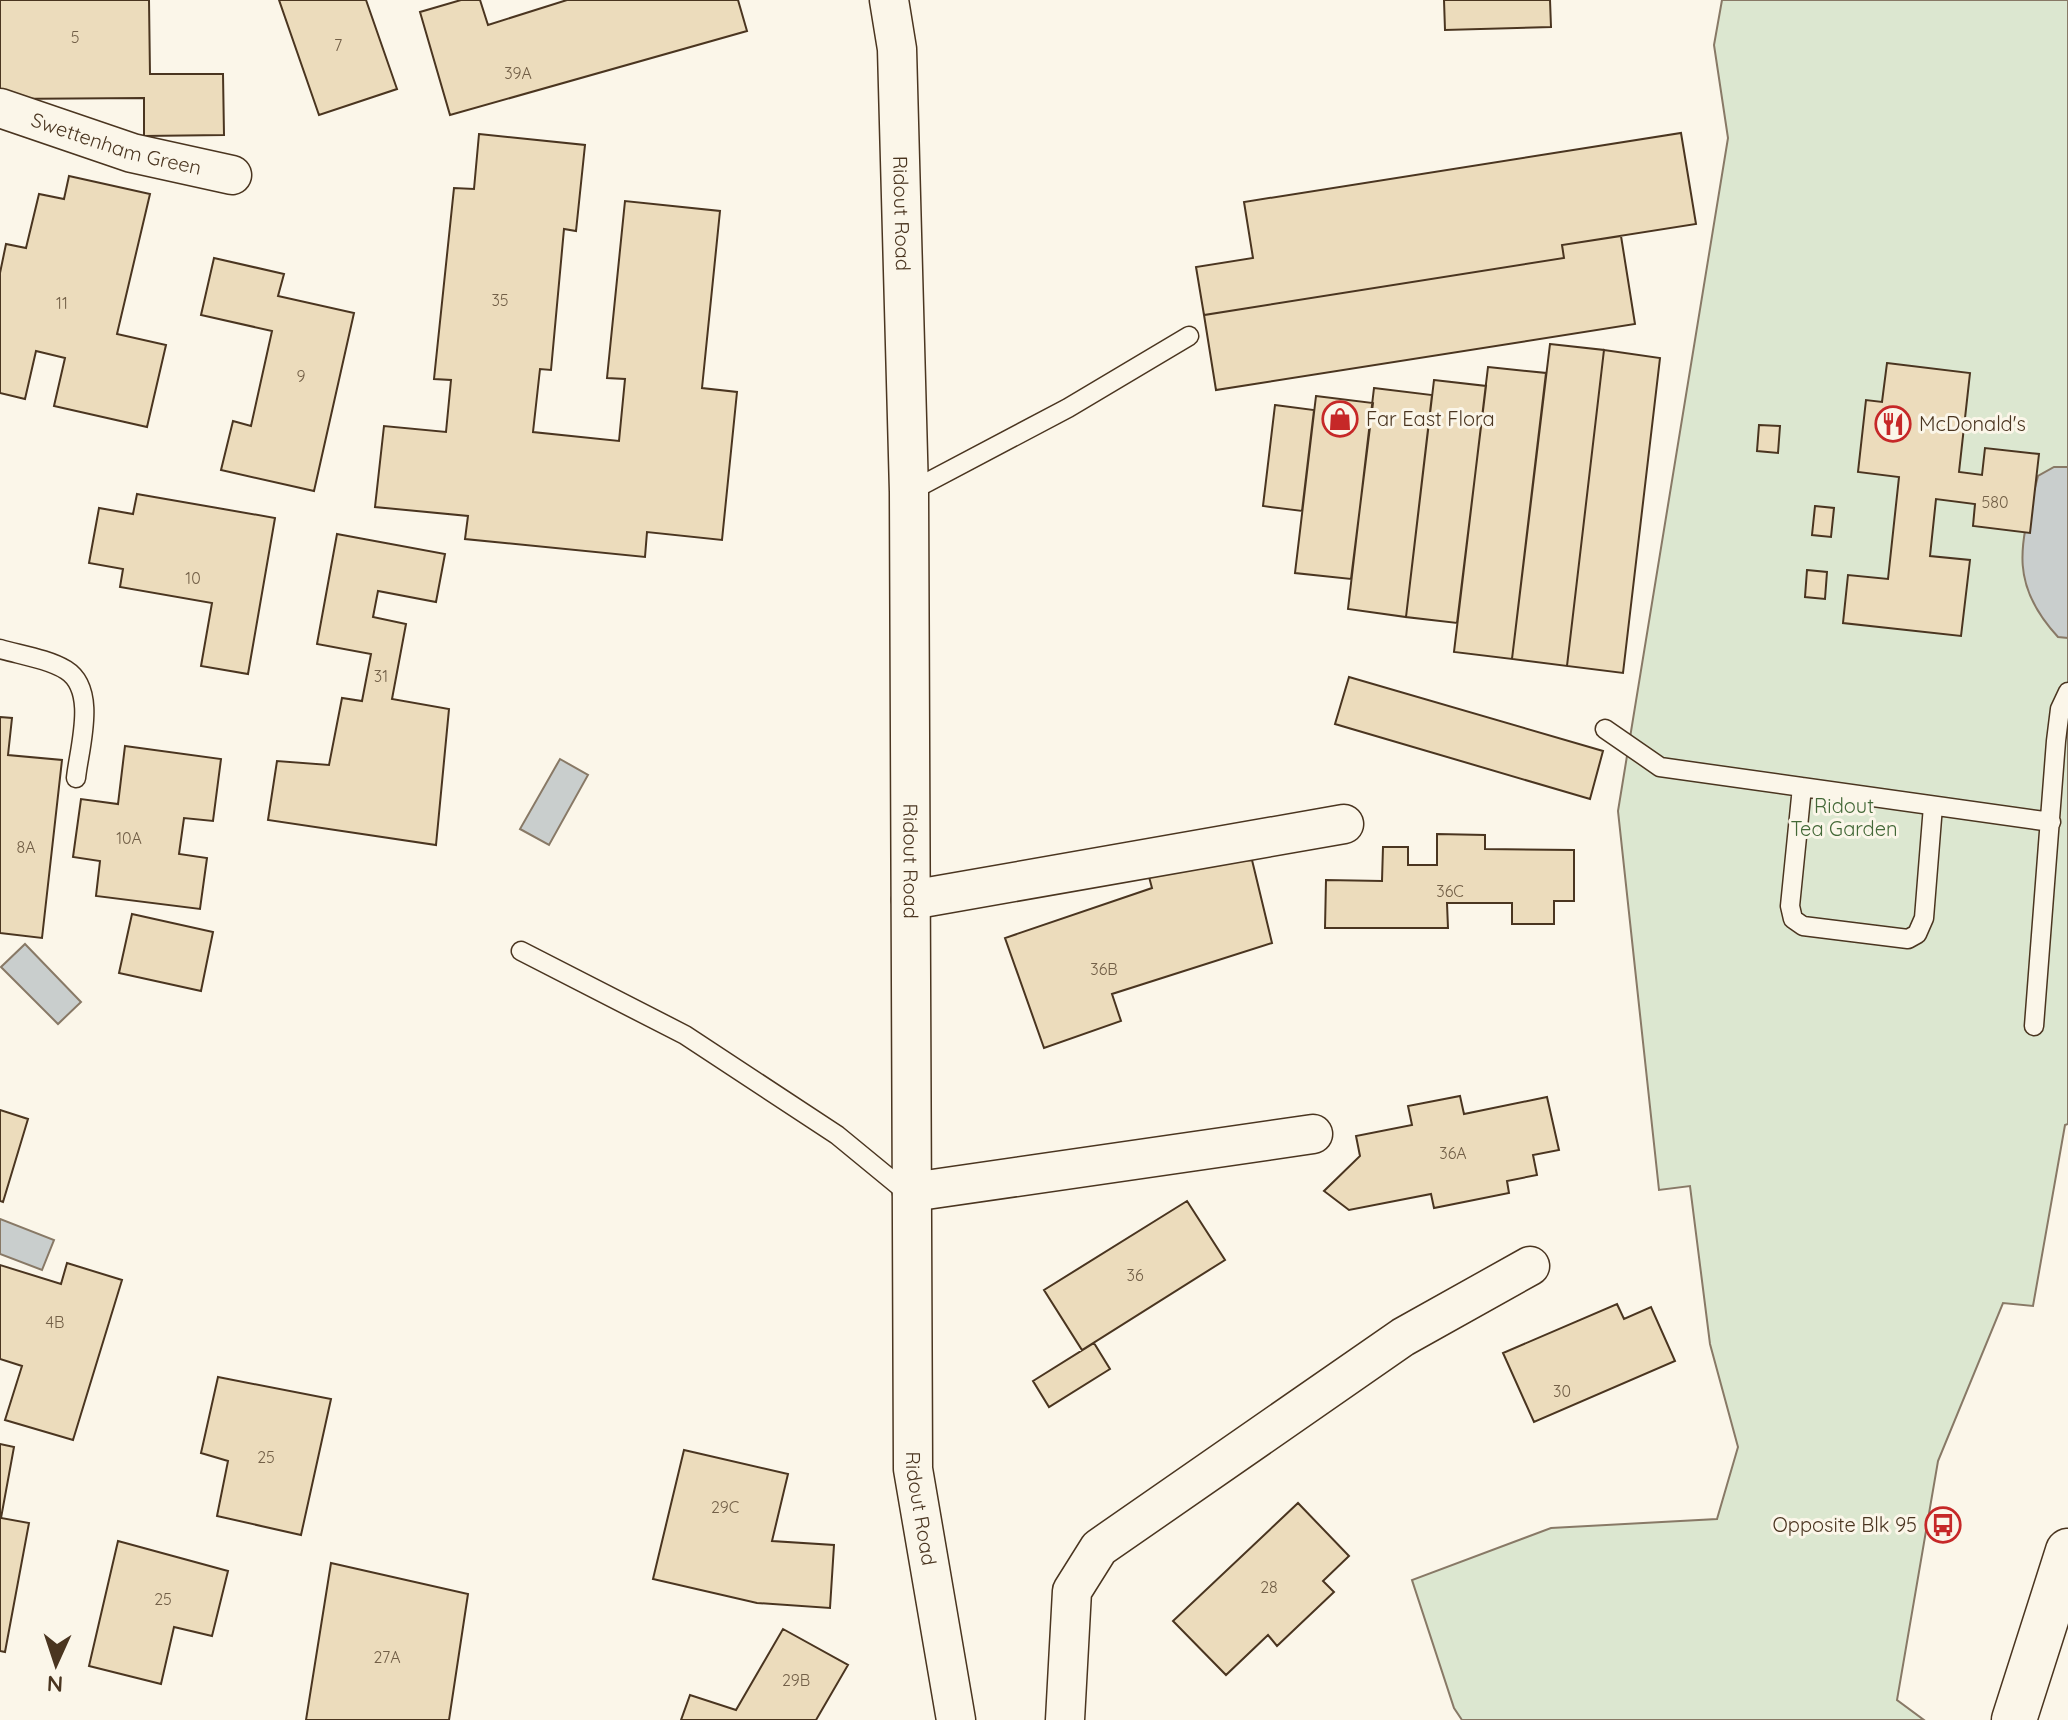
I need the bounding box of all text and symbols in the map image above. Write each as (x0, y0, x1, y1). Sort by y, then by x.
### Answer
house number: 5 (71, 27, 79, 47)
house number: 7 (334, 35, 342, 55)
house number: 39A (504, 63, 532, 83)
street label: Swettenham Green (28, 107, 204, 180)
street label: Ridout Road (888, 155, 916, 271)
house number: 35 (491, 290, 509, 310)
house number: 11 (56, 293, 68, 313)
house number: 9 (297, 366, 306, 386)
shop icon: Far East Flora (1321, 400, 1359, 438)
restaurant icon: McDonald's (1874, 405, 1912, 443)
place label: Far East Flora (1366, 406, 1495, 431)
place label: McDonald's (1919, 411, 2026, 436)
house number: 580 (1982, 492, 2008, 512)
house number: 10 (185, 568, 201, 588)
house number: 31 (374, 666, 388, 686)
park label: Ridout Tea Garden (1790, 793, 1898, 841)
street label: Ridout Road (898, 804, 924, 919)
house number: 10A (116, 828, 142, 848)
house number: 8A (17, 837, 36, 857)
house number: 36C (1436, 881, 1464, 901)
house number: 36B (1090, 959, 1118, 979)
house number: 36A (1439, 1143, 1467, 1163)
house number: 36 (1127, 1265, 1144, 1285)
house number: 4B (46, 1312, 64, 1332)
house number: 30 (1553, 1381, 1571, 1401)
house number: 25 (257, 1447, 275, 1467)
street label: Ridout Road (901, 1452, 942, 1567)
house number: 29C (711, 1497, 739, 1517)
bus stop icon: Opposite Blk 95 (1924, 1506, 1962, 1544)
place label: Opposite Blk 95 (1772, 1512, 1917, 1537)
house number: 28 (1260, 1577, 1278, 1597)
house number: 25 (154, 1589, 172, 1609)
north arrow (16, 1624, 96, 1704)
house number: 27A (373, 1647, 401, 1667)
text: N (46, 1670, 64, 1698)
house number: 29B (782, 1670, 810, 1690)

